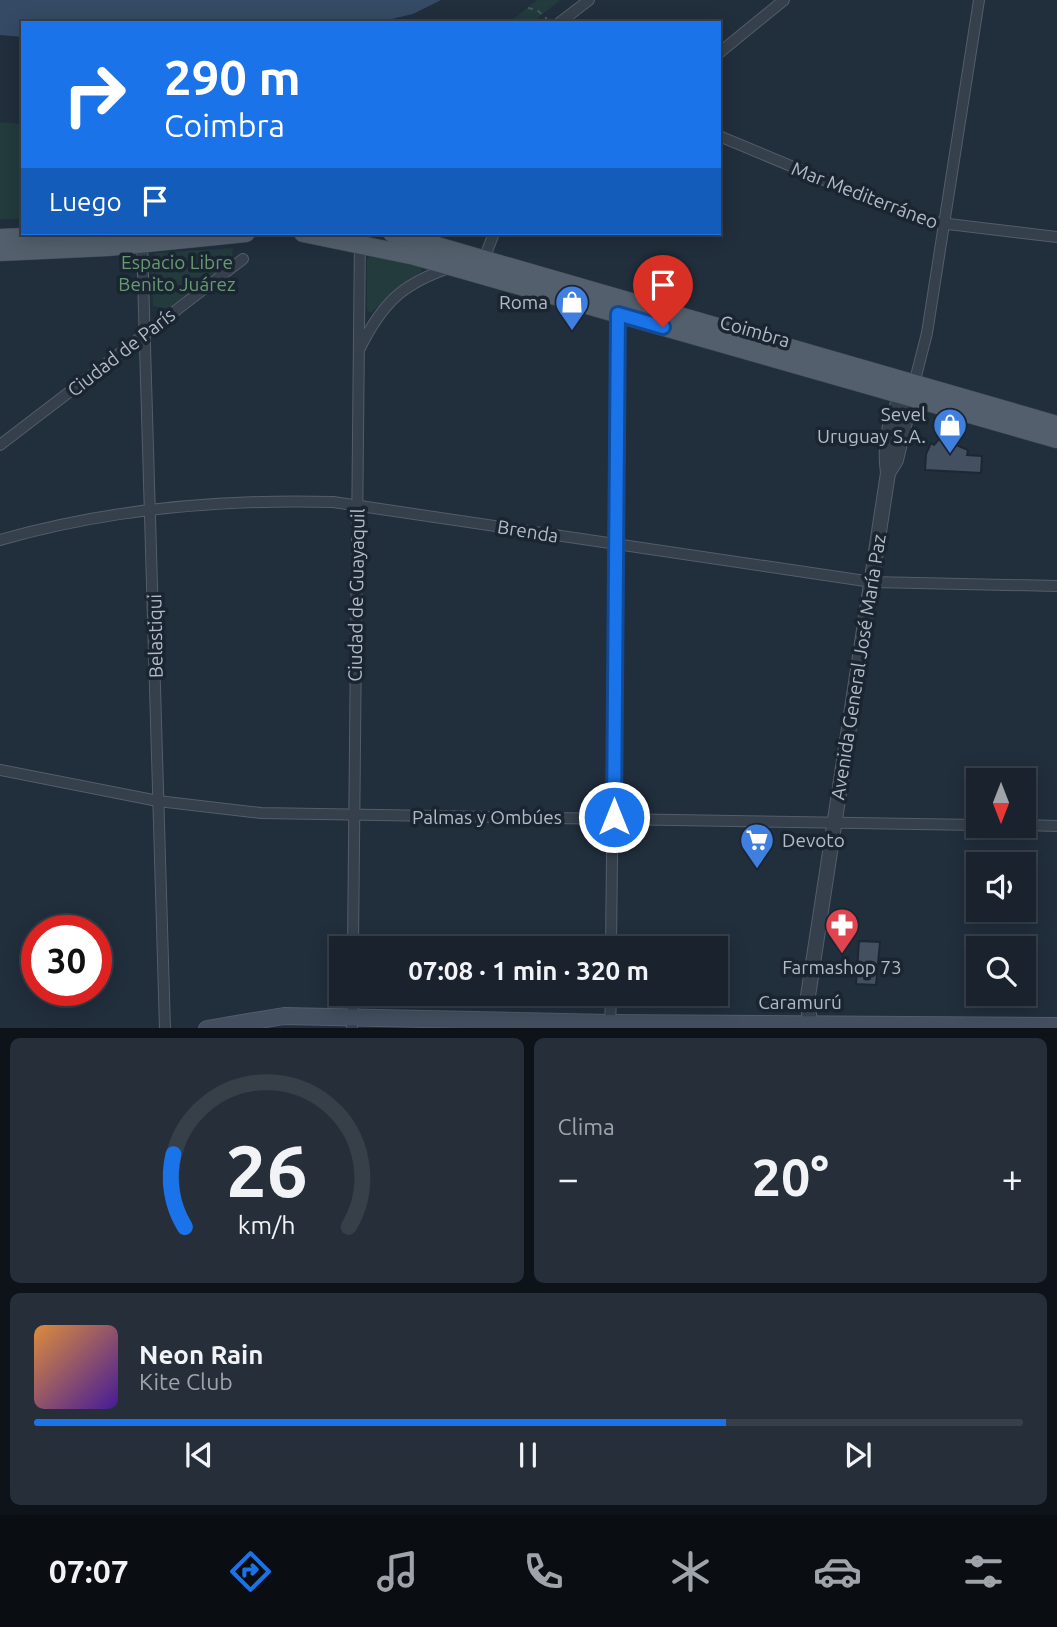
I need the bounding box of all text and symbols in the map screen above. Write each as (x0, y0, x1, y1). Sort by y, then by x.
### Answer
icon: right (49, 49, 140, 140)
text: 290 m (164, 49, 301, 104)
text: Coimbra (164, 107, 285, 143)
street label: Mar Mediterráneo (789, 157, 941, 233)
icon: arrive (136, 182, 174, 220)
text: Luego (49, 187, 122, 216)
park label: Espacio Libre Benito Juárez (118, 251, 236, 295)
pin (633, 255, 693, 327)
icon: arrive (644, 266, 682, 304)
shop icon: Roma (553, 283, 591, 332)
place label: Roma (499, 291, 548, 313)
street label: Ciudad de París (63, 303, 179, 401)
street label: Coimbra (717, 311, 793, 351)
place label: Sevel Uruguay S.A. (817, 403, 926, 447)
shop icon: Sevel Uruguay S.A. (931, 406, 969, 455)
street label: Ciudad de Guayaquil (343, 508, 369, 682)
street label: Brenda (496, 515, 560, 547)
street label: Avenida General José María Paz (826, 532, 890, 801)
street label: Belastiqui (143, 594, 167, 678)
north arrow (966, 768, 1036, 838)
map controls (966, 768, 1036, 1006)
position arrow (577, 780, 651, 854)
street label: Palmas y Ombúes (412, 806, 562, 828)
supermarket icon: Devoto (738, 821, 776, 870)
place label: Devoto (782, 829, 845, 851)
button: sound (966, 852, 1036, 922)
pharmacy icon: Farmashop 73 (823, 906, 861, 955)
speed limit sign: 30 (21, 915, 112, 1006)
button: search (966, 936, 1036, 1006)
text: 07:08 · 1 min · 320 m (408, 956, 649, 985)
place label: Farmashop 73 (782, 956, 902, 978)
street label: Caramurú (758, 991, 842, 1013)
text: Clima (558, 1114, 615, 1139)
text: 26 (226, 1129, 308, 1211)
text: 20° (752, 1148, 829, 1206)
text: − (558, 1157, 579, 1199)
text: + (1002, 1157, 1023, 1199)
text: km/h (238, 1210, 296, 1238)
text: Neon Rain (139, 1340, 264, 1369)
text: Kite Club (139, 1369, 233, 1394)
icon: previous (180, 1436, 218, 1474)
icon: pause (509, 1436, 547, 1474)
icon: next (839, 1436, 877, 1474)
icon: directions (226, 1547, 275, 1596)
icon: music (373, 1547, 422, 1596)
icon: phone (519, 1547, 568, 1596)
icon: climate (666, 1547, 715, 1596)
icon: car (813, 1547, 862, 1596)
icon: filters (959, 1547, 1008, 1596)
text: 07:07 (49, 1553, 129, 1589)

